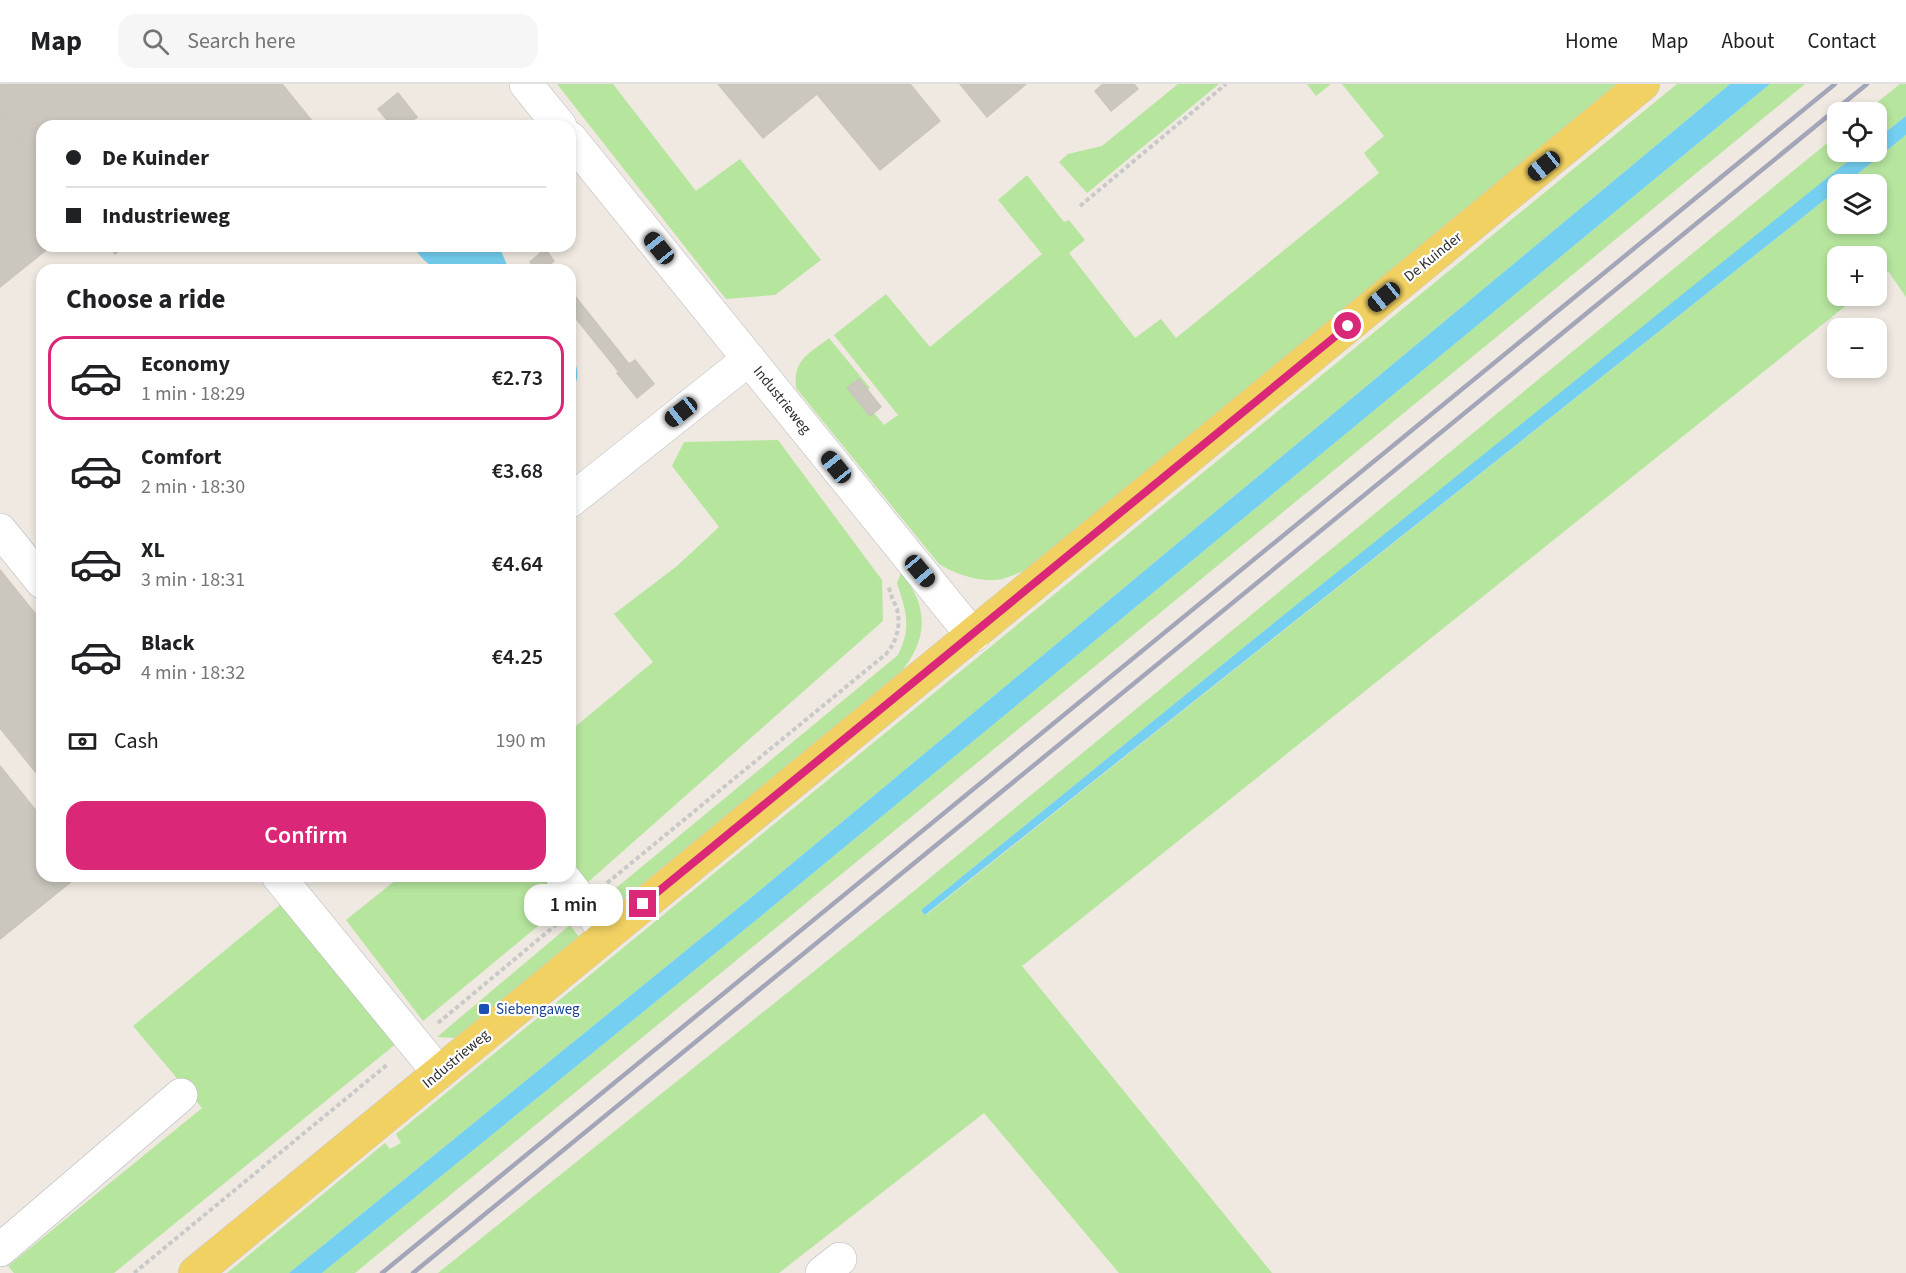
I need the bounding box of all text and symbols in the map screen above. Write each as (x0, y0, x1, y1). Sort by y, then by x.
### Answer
search box (118, 14, 538, 68)
text: Map (30, 21, 82, 61)
icon: search (139, 25, 172, 58)
text: Search here (187, 25, 296, 57)
text: Home (1565, 26, 1618, 56)
text: Map (1651, 26, 1689, 56)
text: About (1722, 26, 1774, 56)
text: Contact (1807, 26, 1876, 56)
map controls (1827, 102, 1887, 378)
button: locate (1827, 102, 1887, 162)
text: De Kuinder (102, 142, 209, 174)
car (1524, 148, 1564, 184)
button: layers (1827, 174, 1887, 234)
text: Industrieweg (102, 200, 230, 232)
street label: De Kuinder (1400, 227, 1467, 287)
car (641, 228, 677, 268)
button: + (1827, 246, 1887, 306)
car (1364, 279, 1404, 315)
text: Choose a ride (66, 280, 226, 319)
route start (1334, 312, 1361, 339)
button: − (1827, 318, 1887, 378)
text: Economy (141, 348, 230, 380)
icon: car (69, 351, 123, 405)
text: €2.73 (492, 362, 543, 394)
street label: Industrieweg (748, 362, 816, 439)
text: 1 min · 18:29 (141, 380, 245, 408)
car (661, 394, 701, 430)
text: Comfort (141, 441, 222, 473)
icon: car (69, 444, 123, 498)
car (818, 447, 854, 487)
text: €3.68 (492, 455, 543, 487)
text: 2 min · 18:30 (141, 473, 245, 501)
text: XL (141, 534, 165, 566)
icon: car (69, 537, 123, 591)
text: €4.64 (492, 548, 543, 580)
car (902, 551, 938, 591)
text: 3 min · 18:31 (141, 566, 245, 594)
text: Black (141, 627, 195, 659)
icon: car (69, 630, 123, 684)
text: €4.25 (492, 641, 543, 673)
text: 4 min · 18:32 (141, 659, 245, 687)
icon: cash (66, 725, 99, 758)
text: Cash (114, 725, 159, 757)
text: 190 m (496, 727, 546, 755)
button: Confirm (66, 801, 546, 870)
callout: 1 min (523, 883, 622, 925)
route end (629, 890, 656, 917)
text: 1 min (550, 891, 597, 919)
place label: Siebengaweg (496, 999, 580, 1020)
marker: Siebengaweg (477, 1002, 491, 1016)
street label: Industrieweg (418, 1024, 494, 1093)

